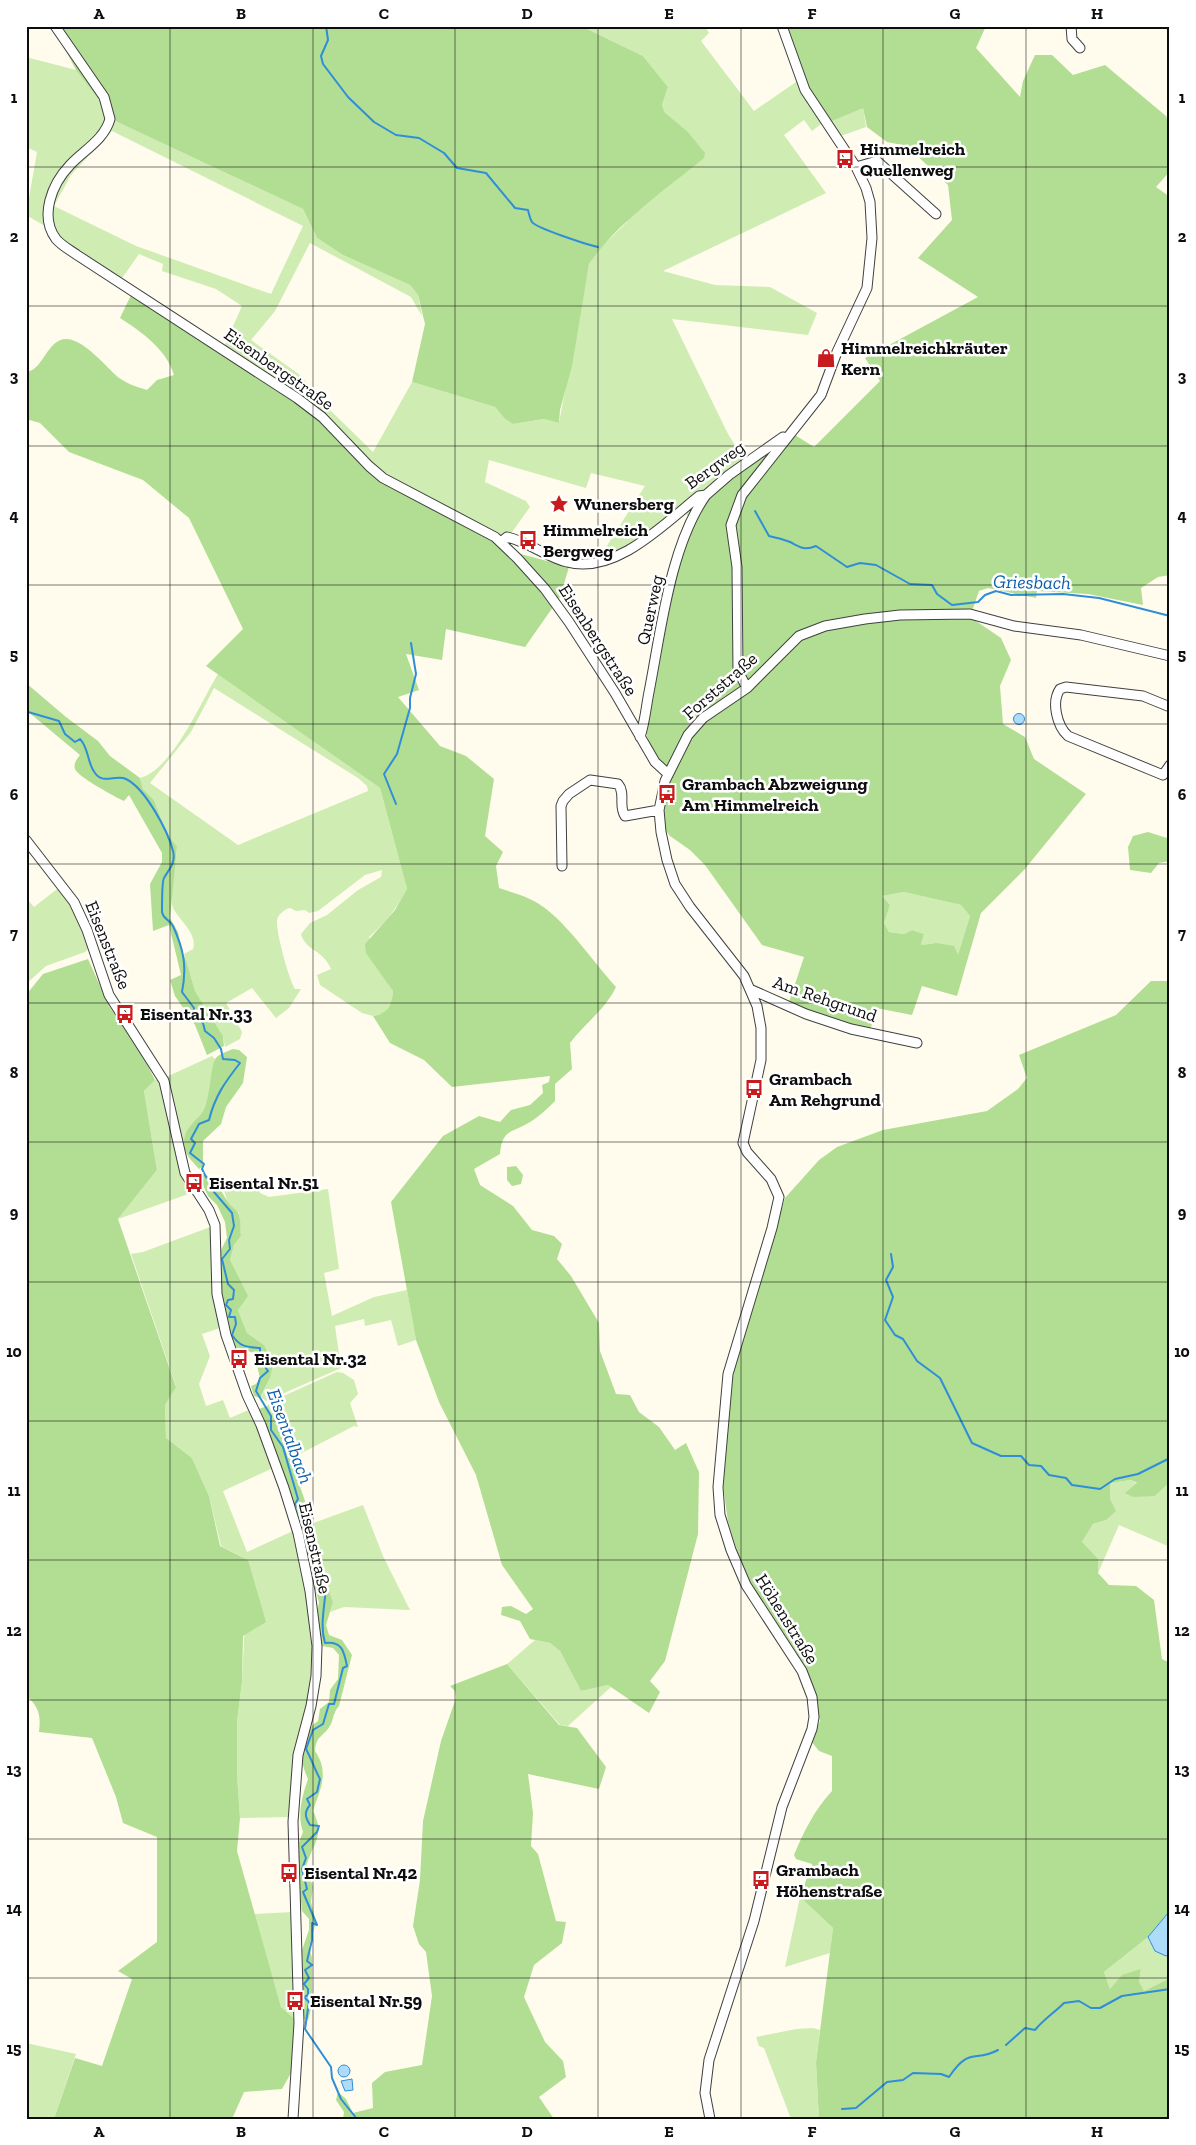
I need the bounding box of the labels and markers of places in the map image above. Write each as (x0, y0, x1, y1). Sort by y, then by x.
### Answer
place label: Himmelreich Quellenweg (860, 138, 966, 181)
bus stop icon: Himmelreich Quellenweg (834, 148, 856, 170)
place label: Himmelreichkräuter Kern (841, 337, 1008, 380)
shop icon: Himmelreichkräuter Kern (815, 347, 837, 369)
place icon: Wunersberg (548, 493, 570, 515)
place label: Wunersberg (574, 493, 674, 515)
place label: Himmelreich Bergweg (543, 519, 649, 562)
bus stop icon: Himmelreich Bergweg (517, 529, 539, 551)
place label: Grambach Abzweigung Am Himmelreich (682, 773, 868, 816)
bus stop icon: Grambach Abzweigung Am Himmelreich (656, 783, 678, 805)
bus stop icon: Eisental Nr.33 (114, 1003, 136, 1025)
place label: Eisental Nr.33 (140, 1003, 253, 1025)
place label: Grambach Am Rehgrund (769, 1068, 881, 1111)
bus stop icon: Grambach Am Rehgrund (743, 1078, 765, 1100)
bus stop icon: Eisental Nr.51 (183, 1172, 205, 1194)
place label: Eisental Nr.51 (209, 1172, 319, 1194)
bus stop icon: Eisental Nr.32 (228, 1348, 250, 1370)
place label: Eisental Nr.32 (254, 1348, 367, 1370)
place label: Grambach Höhenstraße (776, 1859, 882, 1902)
bus stop icon: Eisental Nr.42 (278, 1862, 300, 1884)
place label: Eisental Nr.42 (304, 1862, 417, 1884)
bus stop icon: Grambach Höhenstraße (750, 1869, 772, 1891)
bus stop icon: Eisental Nr.59 (284, 1990, 306, 2012)
place label: Eisental Nr.59 (310, 1990, 423, 2012)

